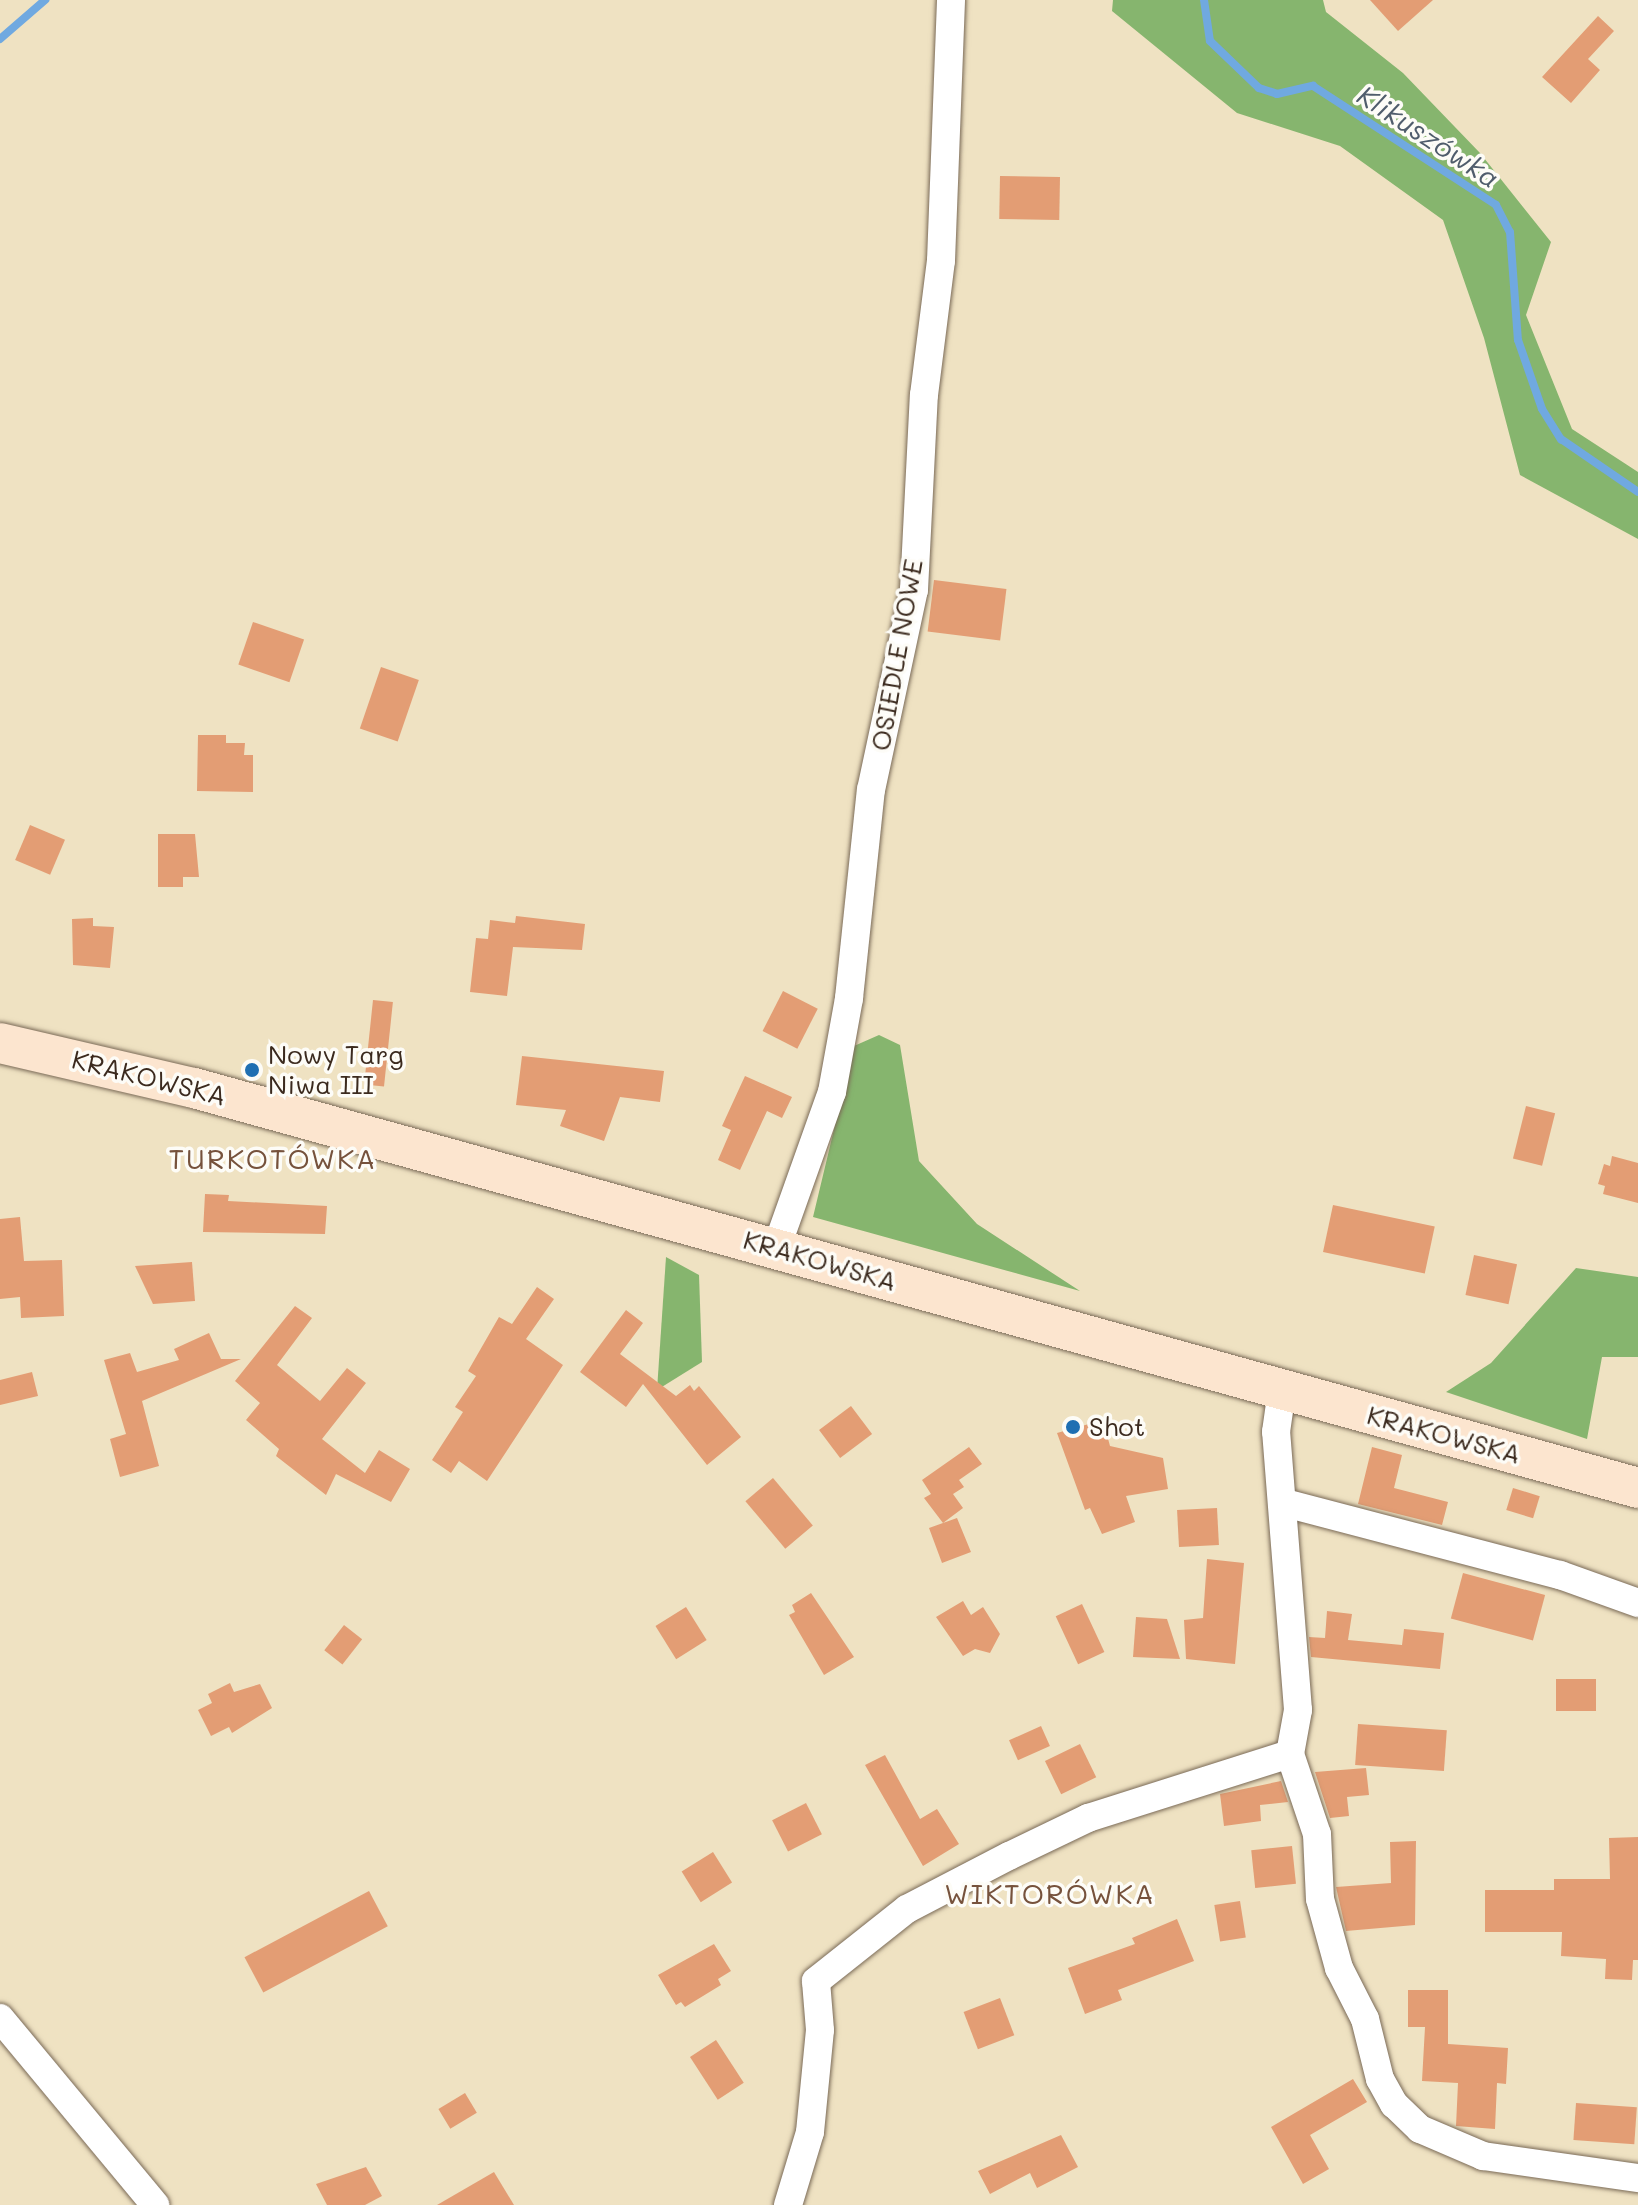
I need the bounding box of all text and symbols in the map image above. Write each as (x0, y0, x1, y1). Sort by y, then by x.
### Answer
water label: Klikuszówka (1352, 78, 1506, 194)
street label: OSIEDLE NOWE (865, 557, 929, 753)
place label: Nowy Targ Niwa III (268, 1039, 403, 1100)
street label: KRAKOWSKA (69, 1044, 229, 1112)
marker: Nowy Targ Niwa III (243, 1061, 261, 1079)
district label: TURKOTÓWKA (169, 1141, 377, 1175)
street label: KRAKOWSKA (740, 1224, 900, 1298)
street label: KRAKOWSKA (1364, 1399, 1524, 1471)
place label: Shot (1089, 1411, 1145, 1443)
marker: Shot (1064, 1418, 1082, 1436)
district label: WIKTORÓWKA (944, 1876, 1156, 1910)

